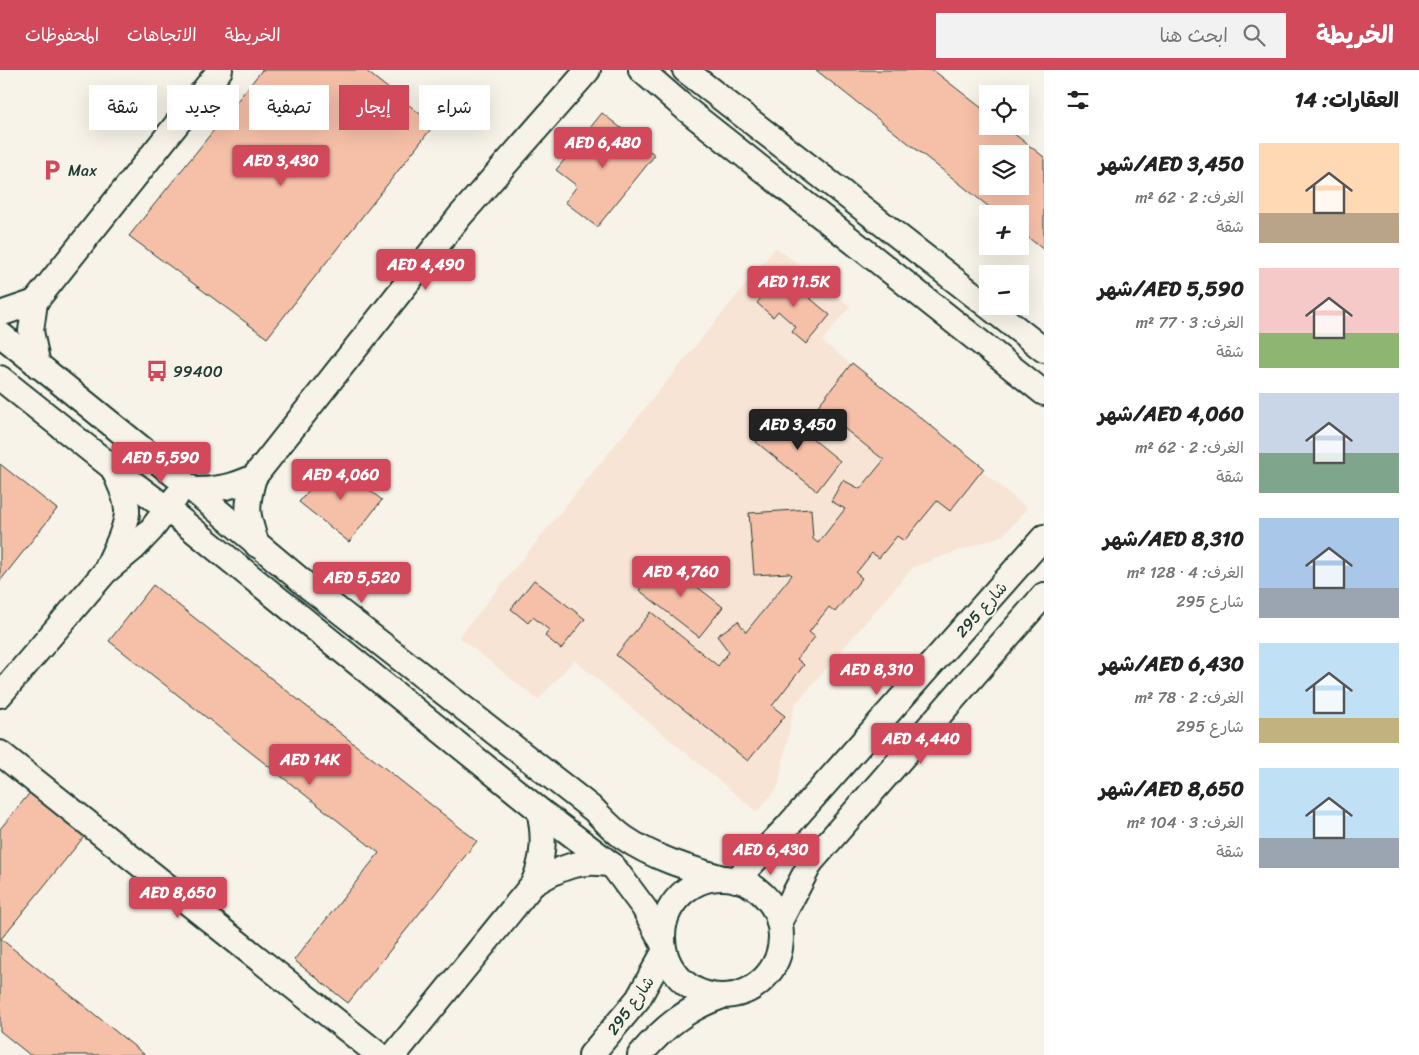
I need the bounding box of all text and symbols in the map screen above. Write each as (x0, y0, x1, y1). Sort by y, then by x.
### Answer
search box (936, 13, 1286, 58)
text: الخريطة (1316, 14, 1394, 56)
text: المحفوظات (25, 19, 99, 51)
text: الاتجاهات (127, 19, 197, 51)
text: الخريطة (225, 19, 281, 51)
text: ابحث هنا (1159, 19, 1228, 52)
icon: search (1240, 21, 1268, 49)
text: العقارات: 14 (1295, 81, 1399, 119)
chip: شقة (89, 85, 157, 130)
chip: جديد (167, 85, 239, 130)
chip: تصفية (249, 85, 329, 130)
chip: إيجار (339, 85, 409, 130)
chip: شراء (419, 85, 490, 130)
map controls (979, 85, 1029, 315)
button: locate (979, 85, 1029, 135)
icon: filters (1064, 86, 1092, 114)
pin: AED 6,480 (546, 126, 660, 169)
text: AED 6,480 (565, 128, 641, 157)
pin: AED 3,430 (224, 144, 338, 187)
button: layers (979, 145, 1029, 195)
text: AED 3,450/شهر (1099, 145, 1244, 183)
text: AED 3,430 (243, 146, 319, 175)
place label: Max (68, 156, 98, 185)
parking icon: Max (39, 157, 65, 183)
icon: home (1299, 163, 1359, 223)
text: الغرف: 2 · 62 m² (1135, 183, 1244, 212)
button: + (979, 205, 1029, 255)
text: شقة (1216, 212, 1244, 241)
pin: AED 4,490 (369, 248, 483, 291)
text: AED 4,490 (387, 250, 465, 279)
button: − (979, 265, 1029, 315)
pin: AED 11.5K (737, 266, 851, 308)
text: AED 11.5K (758, 267, 830, 296)
text: AED 5,590/شهر (1098, 270, 1244, 308)
icon: home (1299, 288, 1359, 348)
text: الغرف: 3 · 77 m² (1136, 308, 1244, 337)
text: شقة (1216, 337, 1244, 366)
place label: 99400 (173, 357, 223, 386)
bus stop icon: 99400 (144, 358, 170, 384)
text: AED 4,060/شهر (1098, 395, 1244, 433)
pin: AED 3,450 (741, 408, 855, 451)
text: AED 3,450 (760, 410, 836, 439)
icon: home (1299, 413, 1359, 473)
text: الغرف: 2 · 62 m² (1135, 433, 1244, 462)
pin: AED 5,590 (104, 442, 218, 484)
text: AED 5,590 (123, 443, 199, 472)
pin: AED 4,060 (284, 458, 398, 501)
text: AED 4,060 (303, 460, 379, 489)
text: شقة (1216, 462, 1244, 491)
text: AED 8,310/شهر (1103, 520, 1244, 558)
icon: home (1299, 538, 1359, 598)
pin: AED 4,760 (624, 556, 738, 598)
text: AED 4,760 (643, 557, 719, 586)
text: الغرف: 4 · 128 m² (1127, 558, 1244, 587)
pin: AED 5,520 (305, 562, 419, 604)
text: AED 5,520 (324, 563, 400, 592)
street label: شارع 295 (948, 574, 1015, 644)
text: شارع 295 (1176, 587, 1244, 616)
text: AED 6,430/شهر (1100, 645, 1244, 683)
pin: AED 8,310 (820, 654, 934, 696)
text: AED 8,310 (841, 655, 913, 684)
icon: home (1299, 663, 1359, 723)
text: الغرف: 2 · 78 m² (1135, 683, 1244, 712)
text: شارع 295 (1176, 712, 1244, 741)
pin: AED 4,440 (864, 722, 978, 765)
text: AED 4,440 (882, 724, 960, 753)
pin: AED 14K (264, 744, 356, 786)
text: AED 14K (280, 745, 340, 774)
text: AED 8,650/شهر (1099, 770, 1244, 808)
icon: home (1299, 788, 1359, 848)
text: الغرف: 3 · 104 m² (1127, 808, 1244, 837)
pin: AED 6,430 (714, 834, 828, 876)
text: AED 6,430 (733, 835, 809, 864)
text: شقة (1216, 837, 1244, 866)
pin: AED 8,650 (121, 876, 235, 919)
text: AED 8,650 (140, 878, 216, 907)
street label: شارع 295 (599, 969, 662, 1041)

